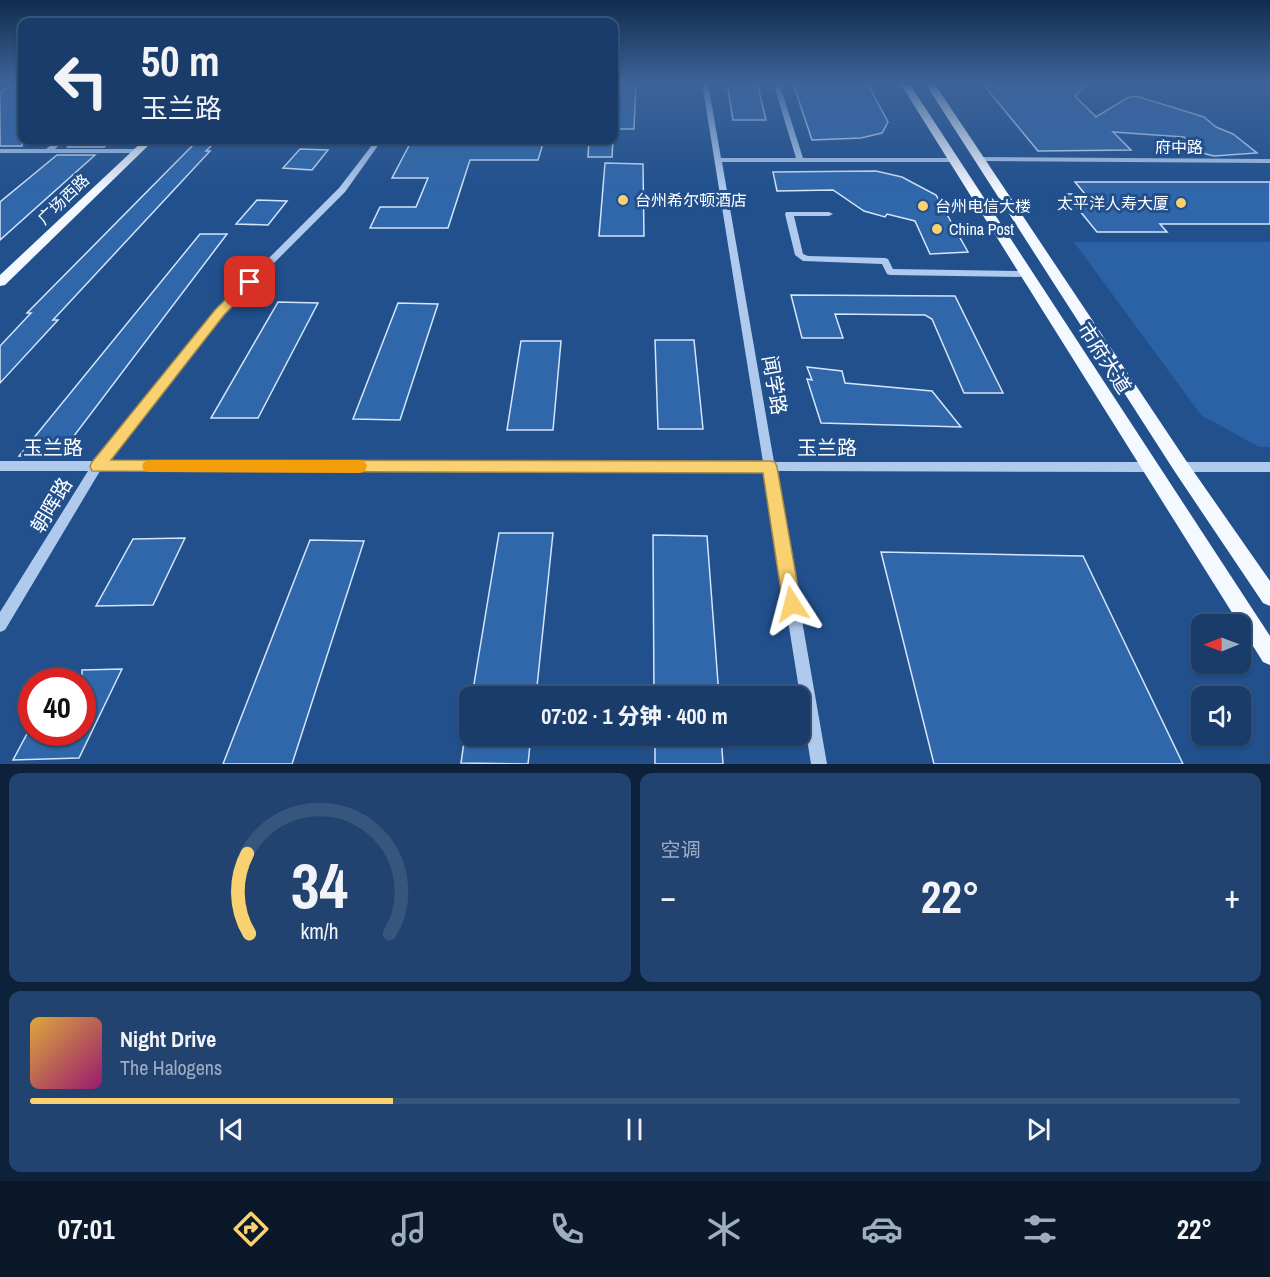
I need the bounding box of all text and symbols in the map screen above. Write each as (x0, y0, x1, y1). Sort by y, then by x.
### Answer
text: 50 m (141, 33, 220, 89)
icon: left (42, 42, 120, 120)
text: 玉兰路 (141, 90, 222, 126)
street label: 府中路 (1155, 136, 1203, 158)
street label: 广场西路 (32, 169, 94, 229)
place label: 台州希尔顿酒店 (635, 189, 747, 211)
place label: 太平洋人寿大厦 (1057, 192, 1169, 214)
marker: 台州希尔顿酒店 (616, 193, 630, 207)
place label: 台州电信大楼 (935, 195, 1031, 217)
marker: 太平洋人寿大厦 (1174, 196, 1188, 210)
marker: 台州电信大楼 (916, 199, 930, 213)
place label: China Post (949, 218, 1014, 240)
marker: China Post (930, 222, 944, 236)
pin (224, 256, 275, 307)
icon: arrive (233, 265, 266, 298)
street label: 市府大道 (1072, 317, 1138, 399)
street label: 闻学路 (756, 353, 794, 417)
street label: 玉兰路 (23, 434, 83, 461)
street label: 玉兰路 (797, 434, 857, 461)
street label: 朝晖路 (24, 472, 78, 538)
position arrow (760, 572, 824, 636)
north arrow (1191, 614, 1251, 674)
map controls (1191, 614, 1251, 746)
speed limit sign: 40 (18, 668, 96, 746)
button: sound (1191, 686, 1251, 746)
text: 07:02 · 1 分钟 · 400 m (541, 701, 728, 731)
text: 空调 (661, 836, 701, 863)
text: 34 (291, 843, 348, 927)
text: 22° (921, 866, 980, 927)
text: − (661, 874, 676, 918)
text: + (1224, 874, 1240, 918)
text: km/h (301, 918, 339, 947)
text: Night Drive (120, 1024, 216, 1054)
text: The Halogens (120, 1054, 222, 1081)
icon: previous (215, 1113, 248, 1146)
icon: pause (618, 1113, 651, 1146)
icon: next (1022, 1113, 1055, 1146)
icon: directions (230, 1208, 272, 1250)
icon: music (388, 1208, 430, 1250)
icon: phone (546, 1208, 588, 1250)
icon: climate (703, 1208, 745, 1250)
icon: car (861, 1208, 903, 1250)
icon: filters (1019, 1208, 1061, 1250)
text: 07:01 (58, 1211, 114, 1247)
text: 22° (1177, 1211, 1212, 1247)

